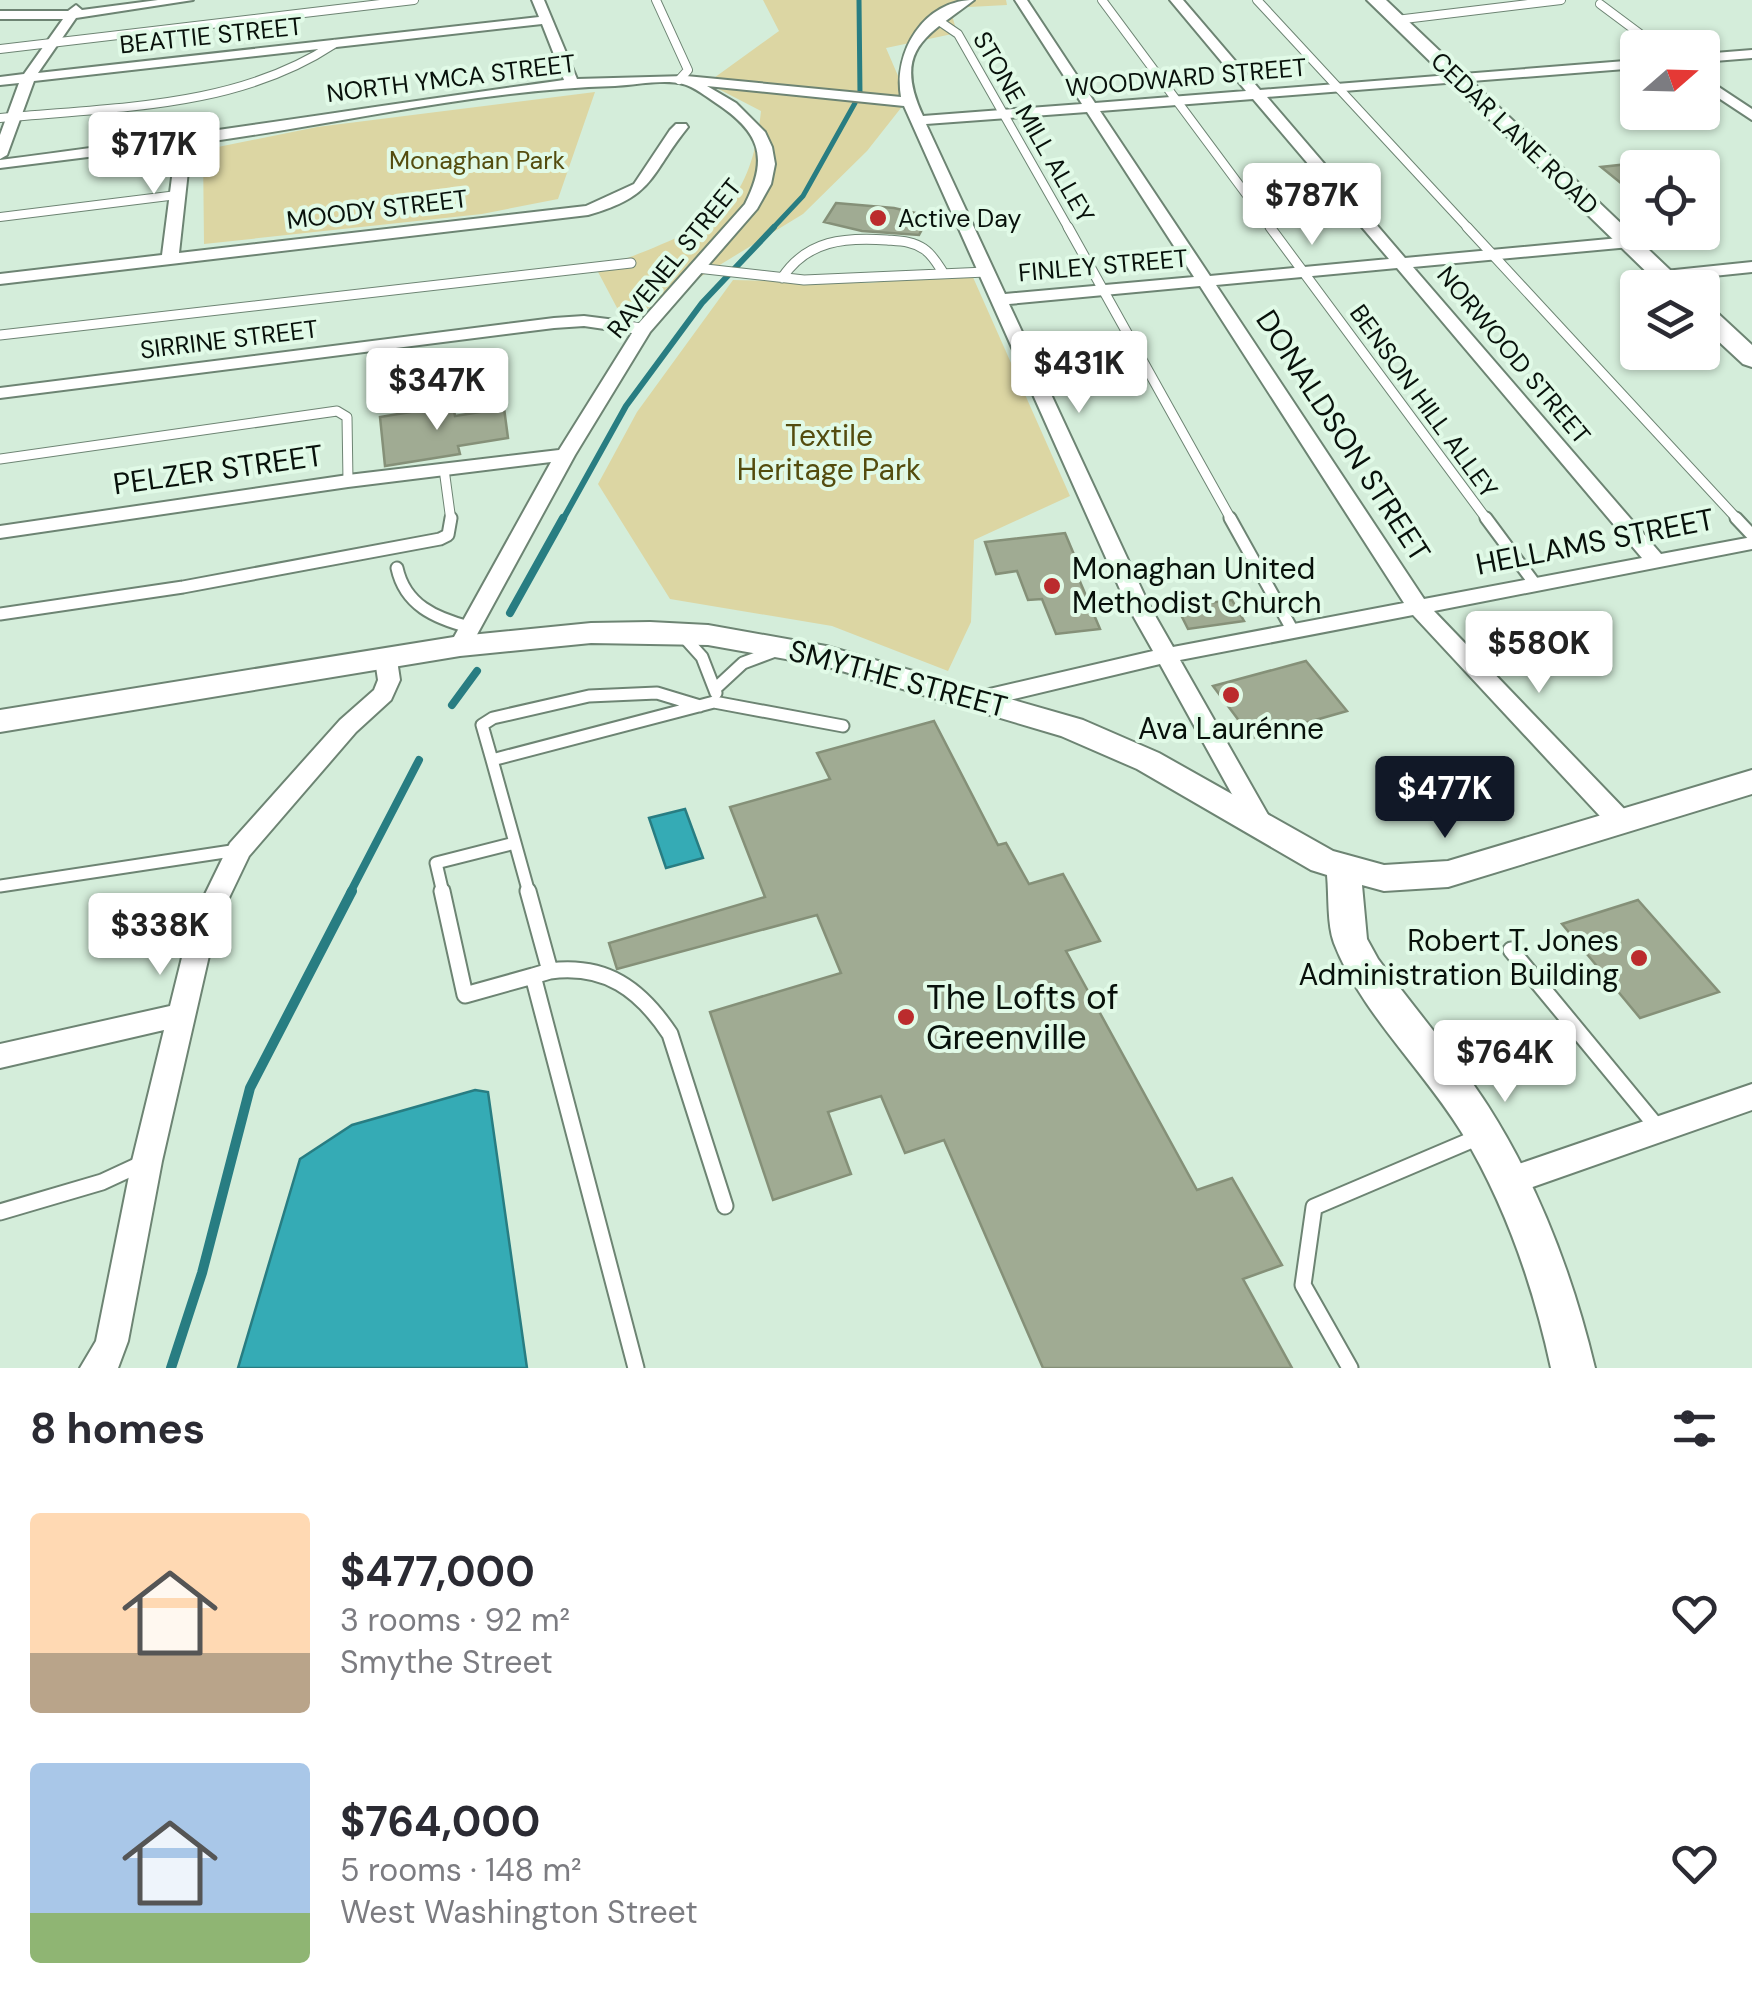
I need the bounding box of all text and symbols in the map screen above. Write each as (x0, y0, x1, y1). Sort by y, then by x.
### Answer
street label: BEATTIE STREET (118, 9, 304, 62)
street label: STONE MILL ALLEY (965, 25, 1102, 229)
north arrow (1620, 30, 1720, 130)
map controls (1620, 30, 1720, 370)
street label: CEDAR LANE ROAD (1424, 45, 1605, 222)
street label: NORTH YMCA STREET (325, 47, 577, 110)
street label: WOODWARD STREET (1064, 51, 1308, 104)
pin: $717K (84, 112, 224, 197)
text: $717K (111, 123, 197, 165)
park label: Monaghan Park (389, 144, 565, 177)
button: locate (1620, 150, 1720, 250)
pin: $787K (1242, 163, 1382, 248)
street label: RAVENEL STREET (600, 172, 749, 345)
text: $787K (1265, 174, 1359, 216)
street label: MOODY STREET (285, 182, 469, 237)
place label: Active Day (898, 202, 1022, 235)
marker: Active Day (867, 207, 889, 229)
street label: FINLEY STREET (1017, 242, 1189, 289)
street label: NORWOOD STREET (1429, 260, 1598, 451)
button: layers (1620, 270, 1720, 370)
street label: BENSON HILL ALLEY (1342, 298, 1505, 505)
street label: DONALDSON STREET (1247, 302, 1439, 569)
street label: SIRRINE STREET (138, 312, 320, 367)
pin: $431K (1009, 331, 1149, 416)
text: $431K (1033, 342, 1125, 384)
pin: $347K (367, 348, 507, 433)
text: $347K (388, 359, 486, 401)
park label: Textile Heritage Park (737, 416, 921, 489)
street label: PELZER STREET (111, 435, 325, 504)
street label: HELLAMS STREET (1472, 499, 1717, 584)
place label: Monaghan United Methodist Church (1072, 549, 1322, 622)
marker: Monaghan United Methodist Church (1041, 575, 1063, 597)
pin: $580K (1469, 611, 1609, 696)
text: $580K (1488, 622, 1590, 664)
street label: SMYTHE STREET (785, 631, 1012, 726)
marker: Ava Laurénne (1220, 684, 1242, 706)
place label: Ava Laurénne (1138, 709, 1324, 748)
pin: $477K (1375, 756, 1515, 841)
text: $477K (1397, 767, 1493, 809)
pin: $338K (90, 893, 230, 978)
text: $338K (110, 904, 210, 946)
place label: Robert T. Jones Administration Building (1298, 921, 1619, 994)
marker: Robert T. Jones Administration Building (1628, 947, 1650, 969)
place label: The Lofts of Greenville (926, 974, 1119, 1060)
marker: The Lofts of Greenville (895, 1006, 917, 1028)
pin: $764K (1435, 1020, 1575, 1105)
text: $764K (1456, 1031, 1554, 1073)
text: 8 homes (30, 1401, 205, 1456)
icon: filters (1667, 1401, 1722, 1456)
text: $477,000 (340, 1544, 535, 1599)
icon: home (110, 1553, 230, 1673)
icon: heart (1667, 1586, 1722, 1641)
text: 3 rooms · 92 m² (340, 1599, 570, 1641)
text: Smythe Street (340, 1641, 553, 1683)
text: $764,000 (340, 1794, 540, 1849)
icon: home (110, 1803, 230, 1923)
icon: heart (1667, 1836, 1722, 1891)
text: 5 rooms · 148 m² (340, 1849, 582, 1891)
text: West Washington Street (340, 1891, 698, 1933)

